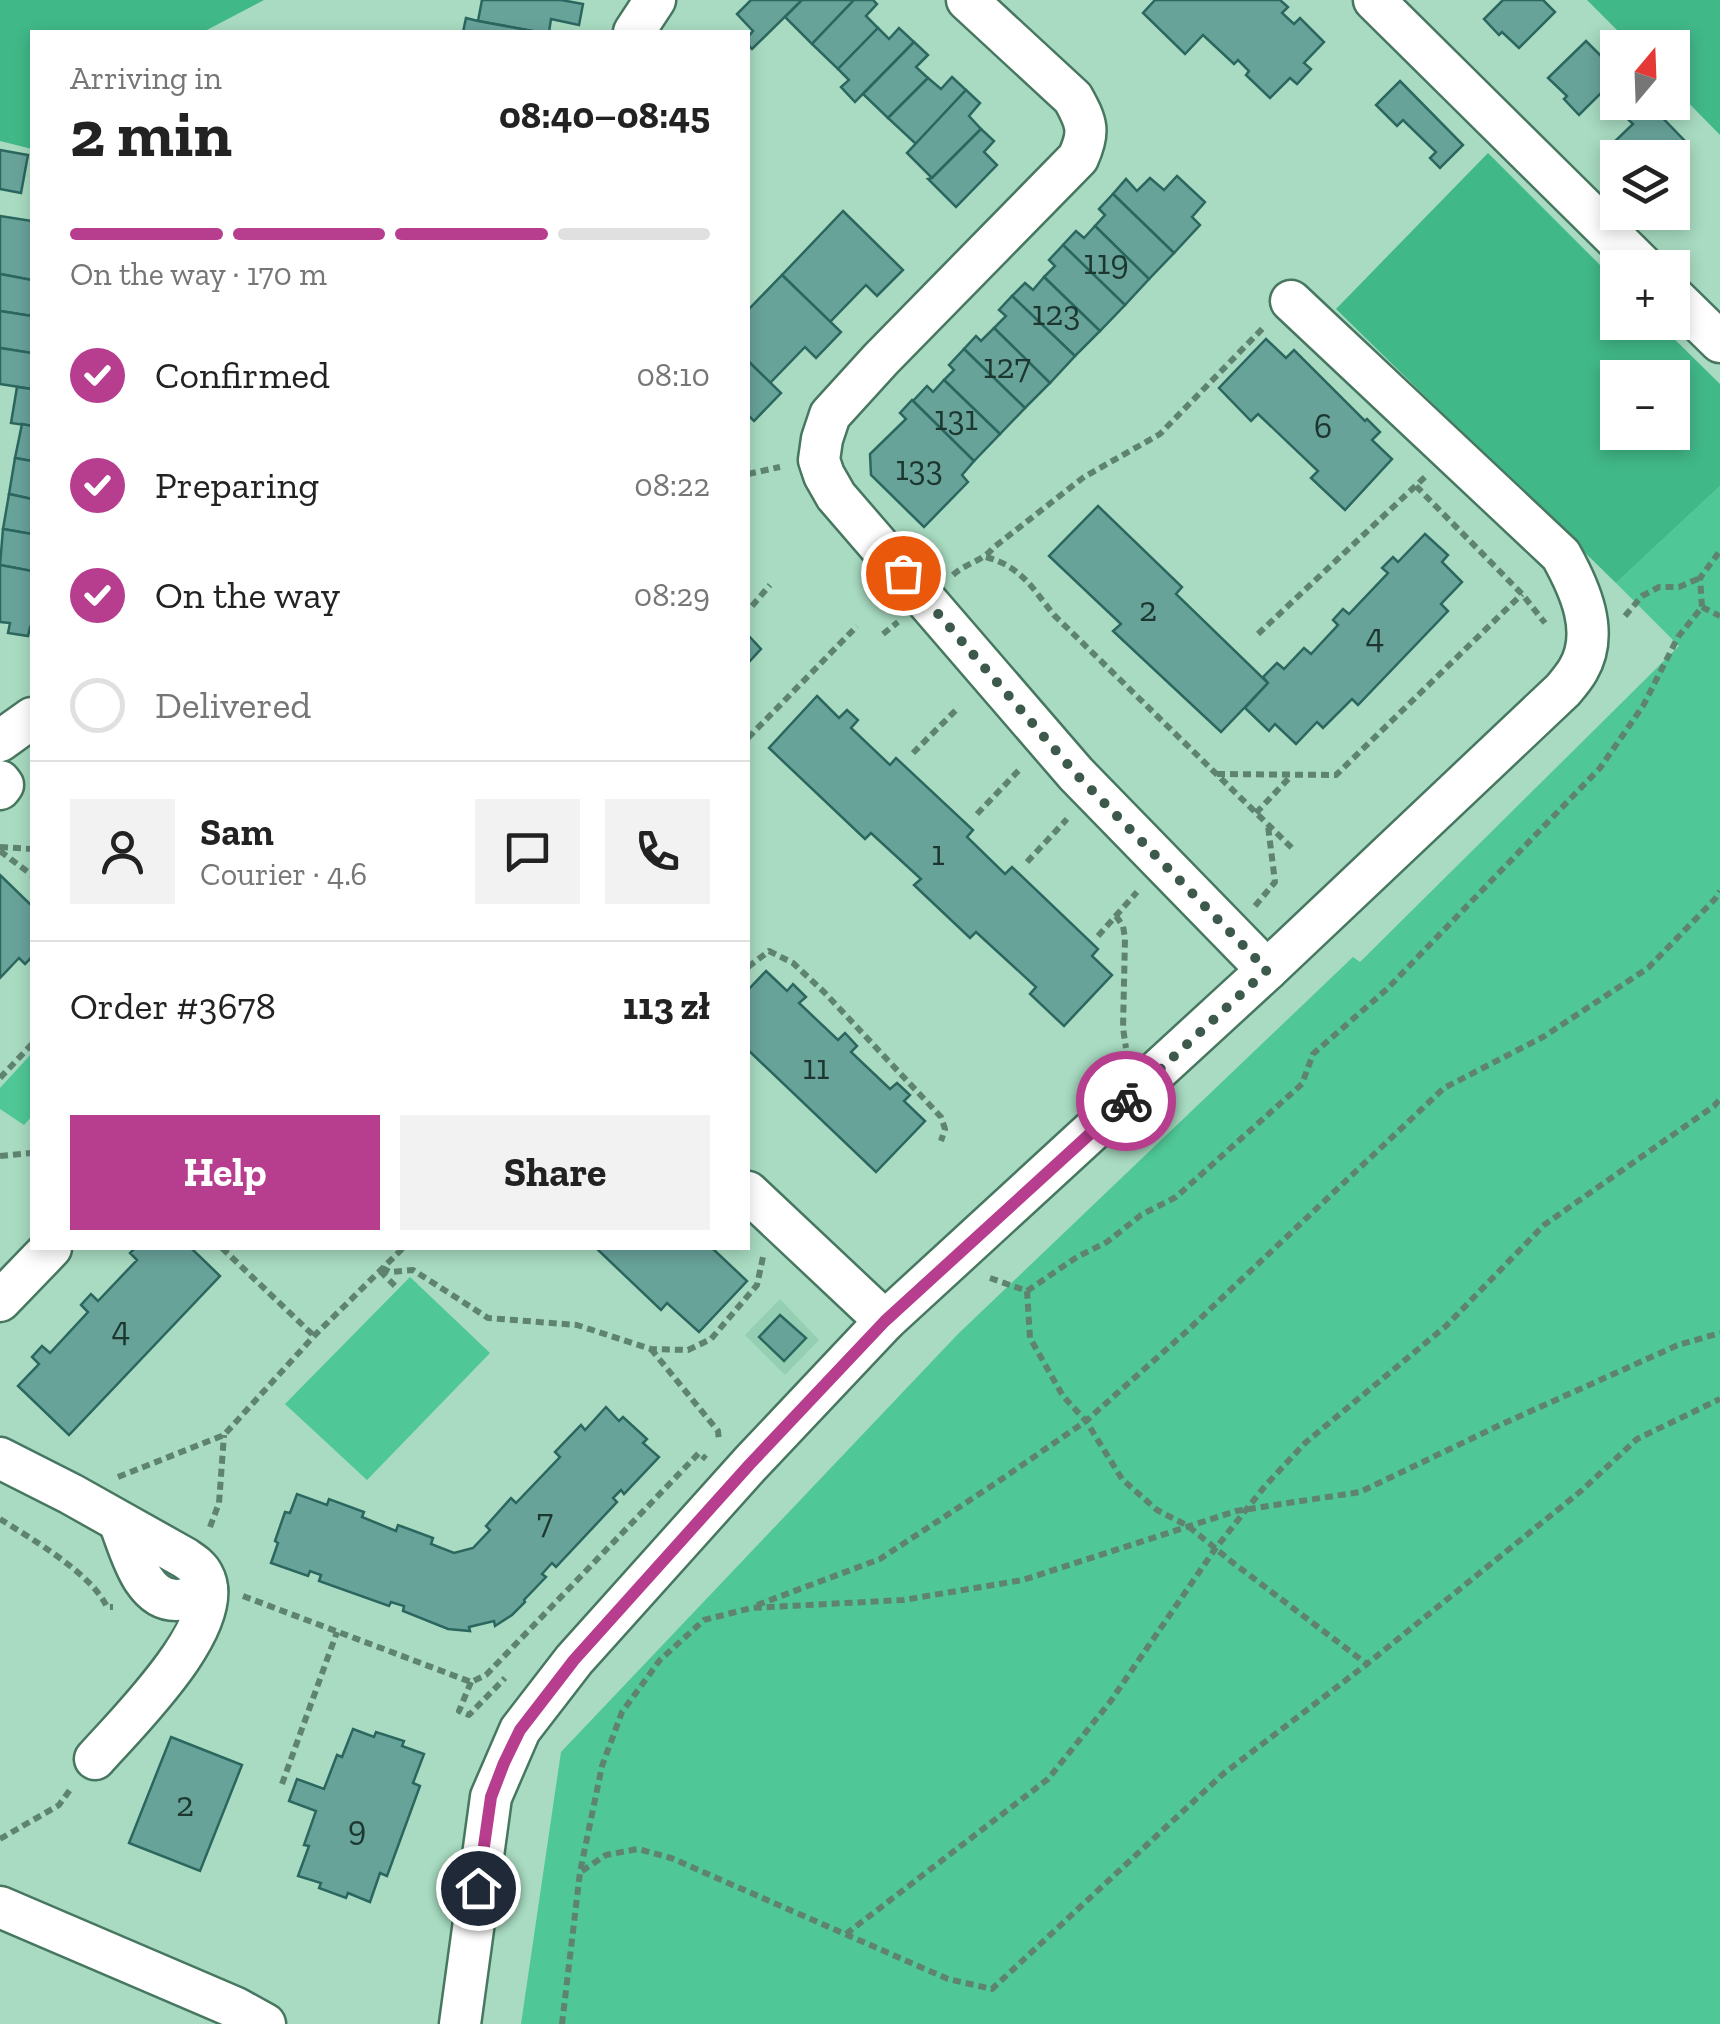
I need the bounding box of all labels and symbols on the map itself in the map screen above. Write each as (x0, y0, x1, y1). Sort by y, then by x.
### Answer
north arrow (1600, 30, 1690, 120)
house number: 119 (1083, 241, 1129, 283)
house number: 123 (1032, 292, 1080, 334)
house number: 127 (983, 345, 1031, 387)
house number: 131 (934, 397, 978, 439)
house number: 6 (1314, 405, 1332, 447)
house number: 133 (895, 447, 943, 489)
pin (861, 531, 946, 616)
house number: 2 (1139, 588, 1157, 630)
house number: 4 (1366, 615, 1384, 657)
house number: 1 (931, 832, 945, 874)
house number: 11 (803, 1046, 829, 1088)
courier (1076, 1051, 1176, 1151)
house number: 4 (112, 1308, 130, 1350)
house number: 7 (537, 1500, 553, 1542)
house number: 2 (176, 1783, 194, 1825)
house number: 9 (348, 1807, 366, 1849)
pin (436, 1846, 521, 1931)

